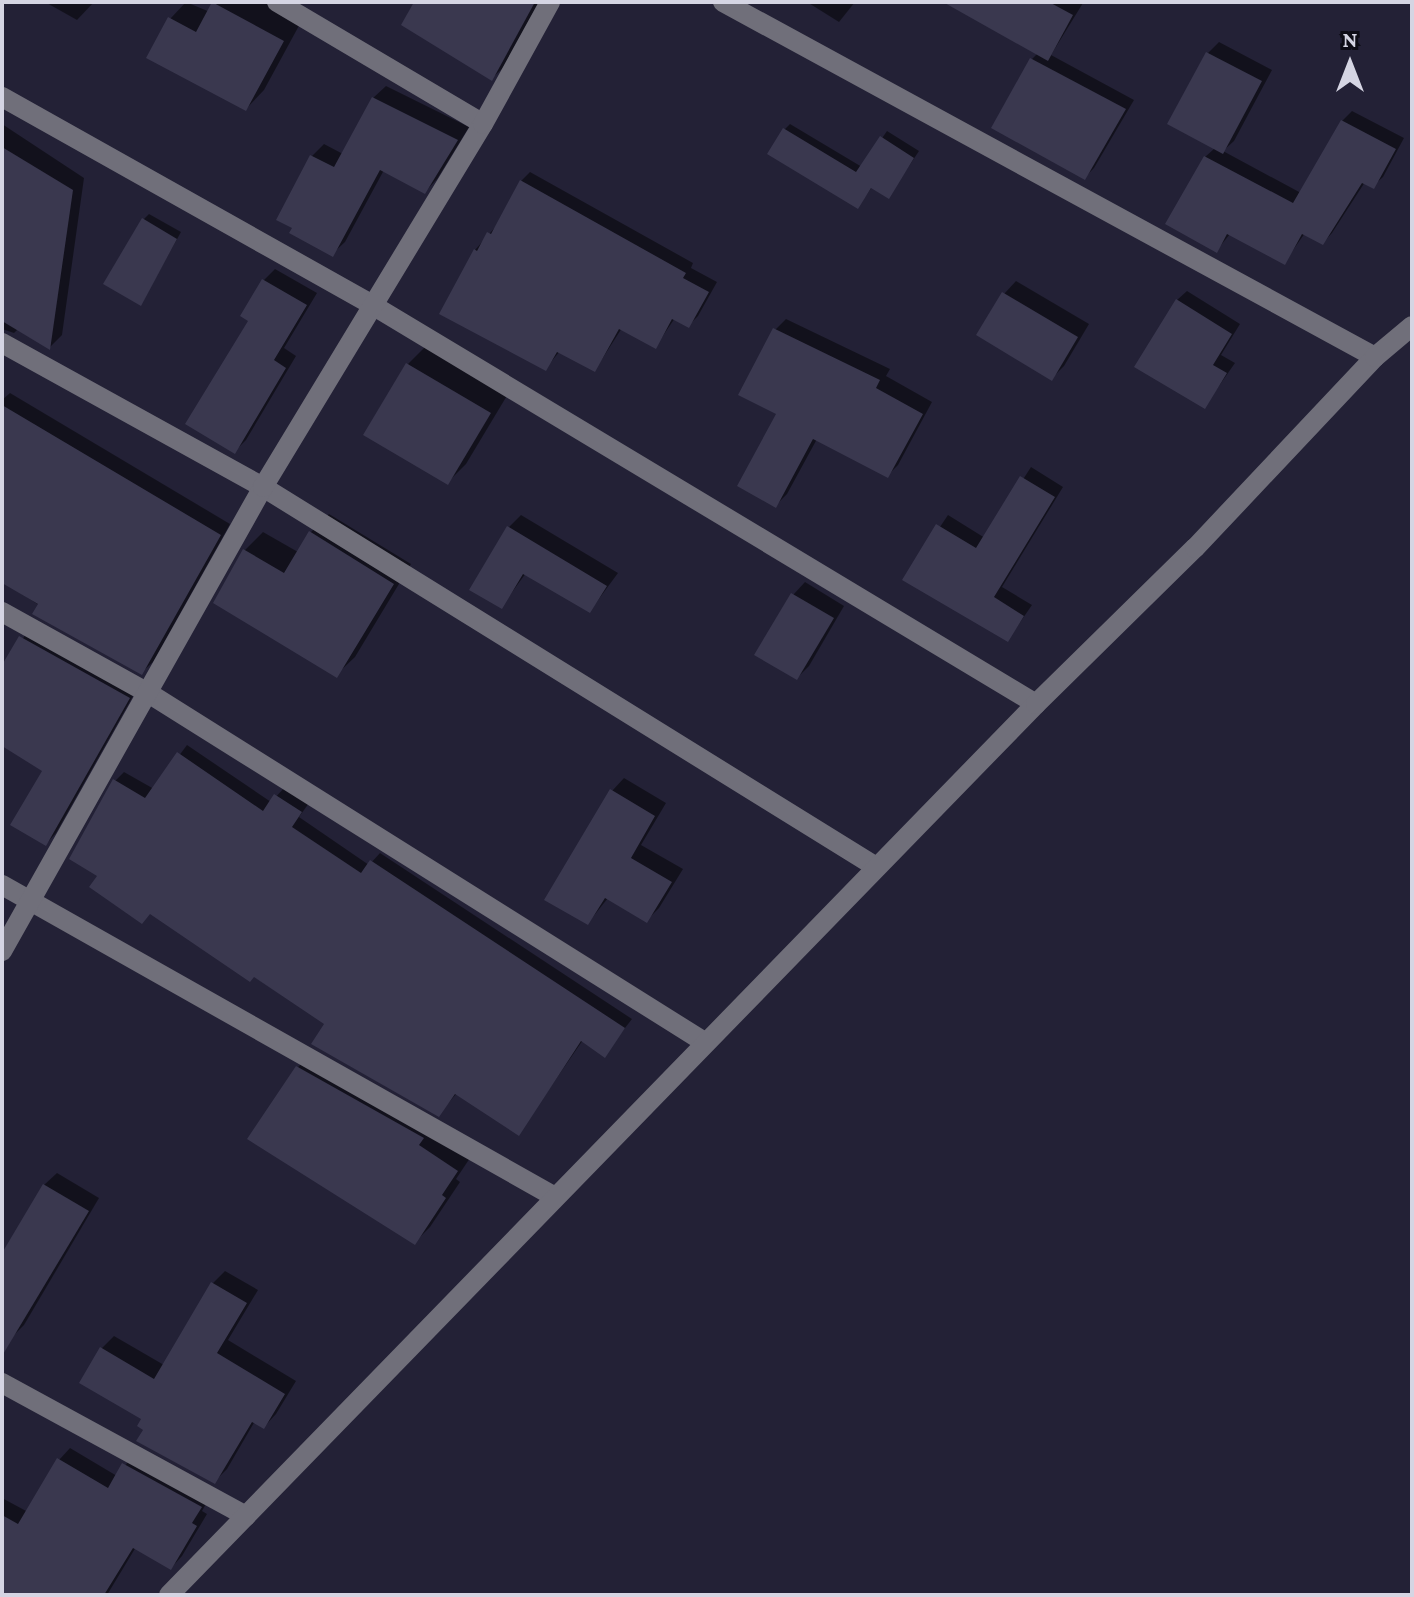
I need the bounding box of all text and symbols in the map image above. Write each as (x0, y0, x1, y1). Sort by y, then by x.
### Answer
north arrow (1310, 24, 1390, 104)
text: N (1343, 27, 1358, 52)

